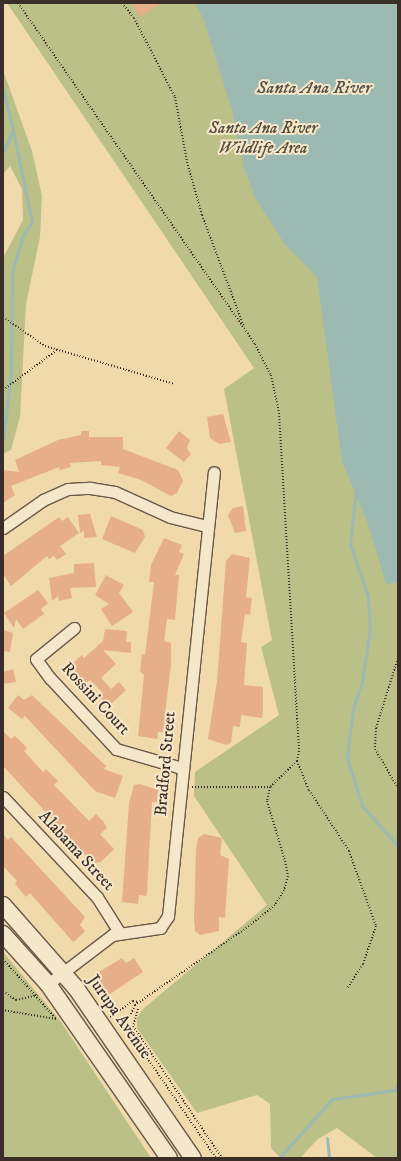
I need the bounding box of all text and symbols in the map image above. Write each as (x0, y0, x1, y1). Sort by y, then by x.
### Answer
water label: Santa Ana River (257, 77, 371, 99)
park label: Santa Ana River Wildlife Area (209, 119, 317, 159)
street label: Rossini Court (56, 659, 134, 739)
street label: Bradford Street (151, 711, 181, 817)
street label: Alabama Street (34, 807, 118, 895)
street label: Jurupa Avenue (83, 971, 155, 1063)

